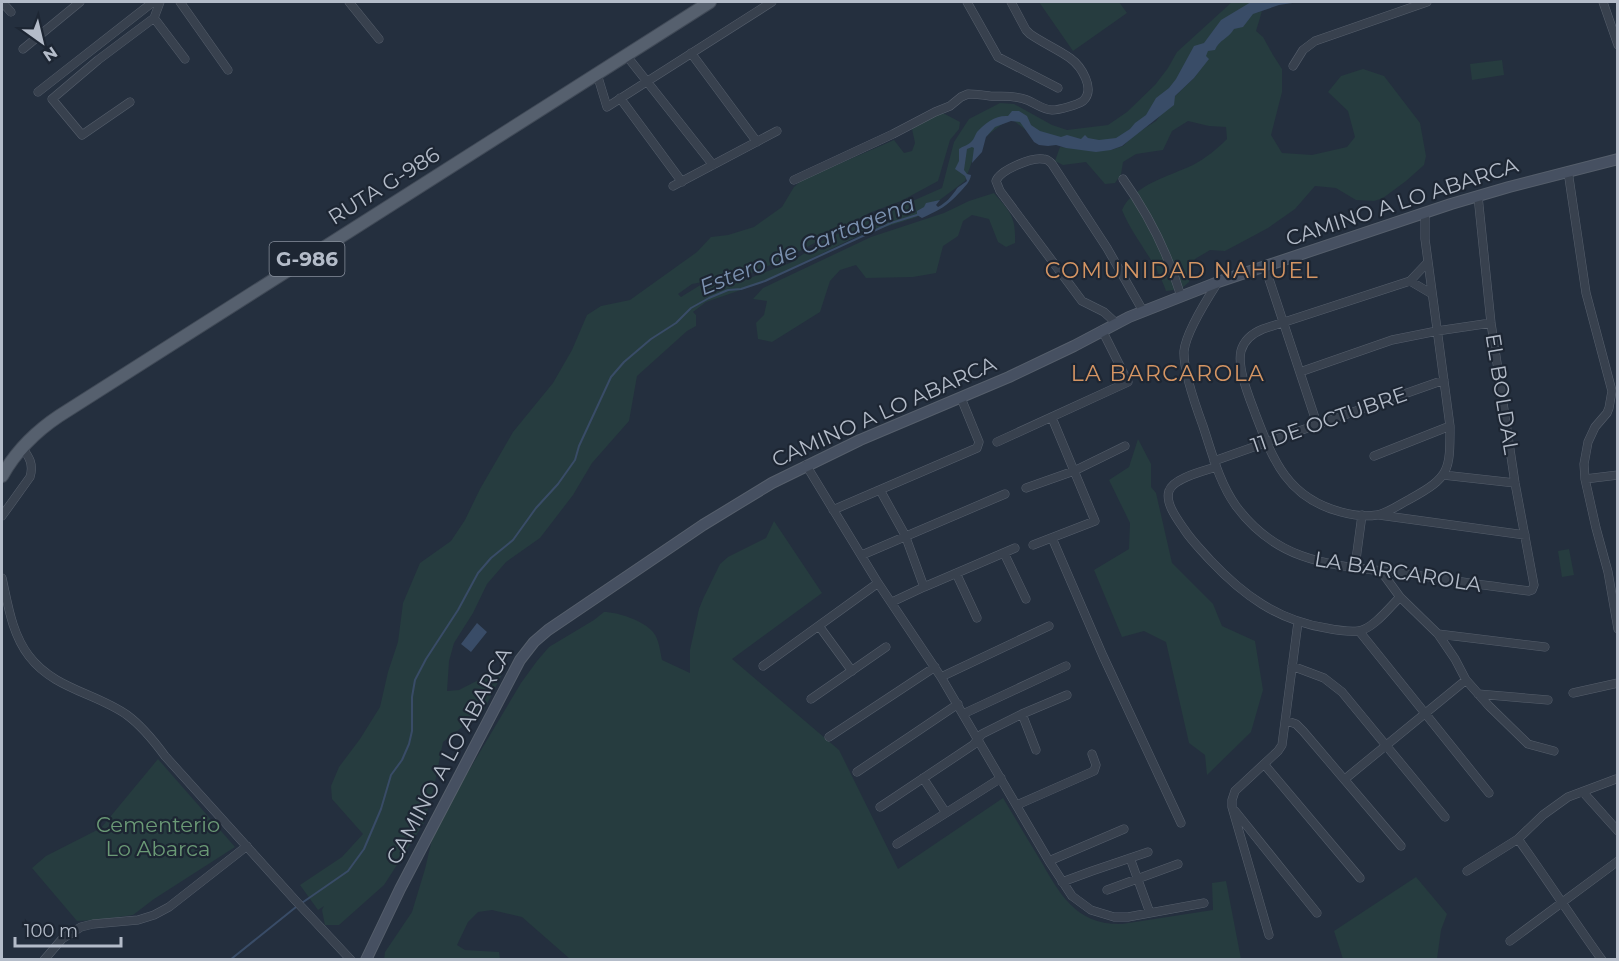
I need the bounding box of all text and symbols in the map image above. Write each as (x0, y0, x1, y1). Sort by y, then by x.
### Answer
north arrow (12, 12, 72, 72)
text: N (39, 43, 61, 66)
street label: RUTA G-986 (323, 141, 444, 230)
street label: CAMINO A LO ABARCA (1283, 152, 1522, 251)
water label: Estero de Cartagena (695, 190, 919, 301)
road number: G-986 (270, 242, 344, 276)
district label: COMUNIDAD NAHUEL (1045, 257, 1319, 284)
street label: EL BOLDAL (1481, 332, 1525, 457)
street label: CAMINO A LO ABARCA (768, 350, 1001, 472)
district label: LA BARCAROLA (1071, 360, 1265, 387)
street label: 11 DE OCTUBRE (1248, 381, 1410, 458)
street label: LA BARCAROLA (1313, 546, 1484, 597)
street label: CAMINO A LO ABARCA (381, 642, 517, 869)
park label: Cementerio Lo Abarca (96, 812, 220, 861)
scale bar (15, 910, 122, 948)
text: 100 m (24, 920, 78, 942)

